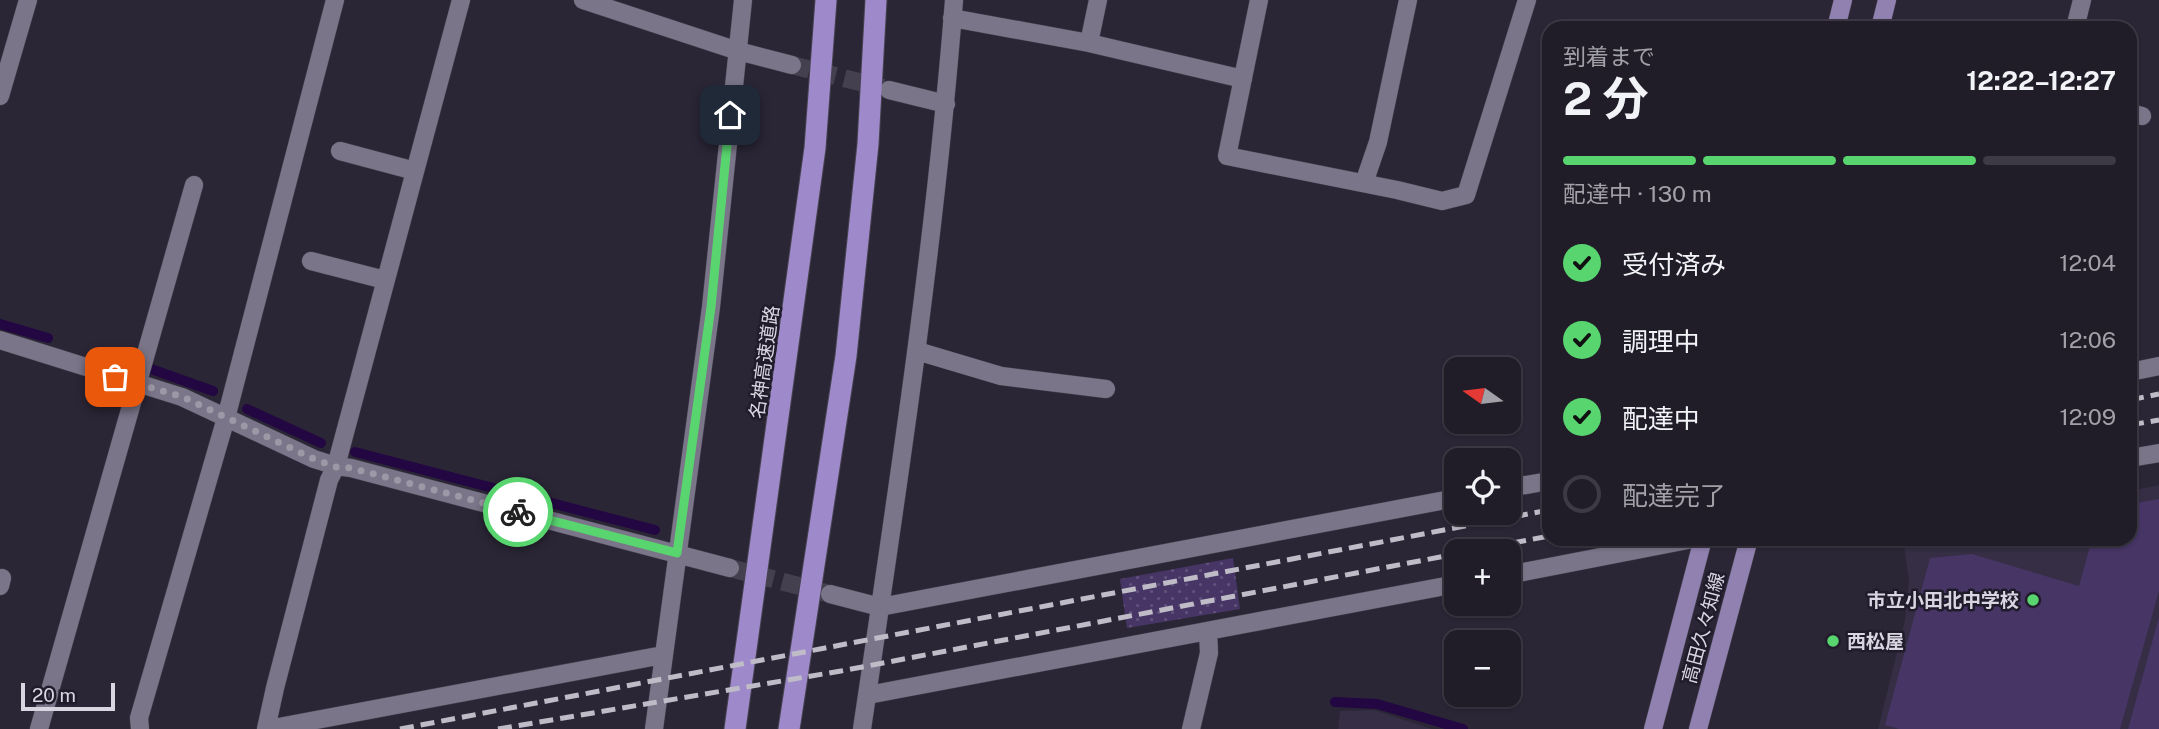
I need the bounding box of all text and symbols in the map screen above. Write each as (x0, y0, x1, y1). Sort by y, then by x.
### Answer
text: 到着まで (1563, 43, 1655, 70)
text: 12:22–12:27 (1966, 65, 2116, 96)
text: 2 分 (1563, 71, 1649, 125)
pin (700, 85, 760, 145)
icon: home (711, 96, 749, 134)
text: 配達中 · 130 m (1563, 180, 1712, 207)
icon: check (1563, 244, 1601, 282)
text: 受付済み (1622, 249, 1726, 280)
text: 12:04 (2059, 249, 2116, 276)
street label: 名神高速道路 (745, 304, 783, 420)
icon: check (1563, 321, 1601, 359)
text: 調理中 (1622, 326, 1700, 357)
text: 12:06 (2060, 326, 2116, 353)
pin (85, 347, 145, 407)
north arrow (1444, 357, 1521, 434)
map controls (1444, 357, 1521, 707)
icon: bag (96, 358, 134, 396)
icon: check (1563, 398, 1601, 436)
text: 配達中 (1622, 403, 1700, 434)
text: 12:09 (2059, 403, 2116, 430)
button: locate (1444, 448, 1521, 525)
courier (483, 477, 553, 547)
text: 配達完了 (1622, 480, 1726, 511)
icon: bike (499, 493, 537, 531)
button: + (1444, 539, 1521, 616)
street label: 高田久々知線 (1678, 570, 1728, 686)
place label: 市立小田北中学校 (1867, 589, 2019, 611)
marker: 市立小田北中学校 (2025, 592, 2041, 608)
button: − (1444, 630, 1521, 707)
place label: 西松屋 (1847, 630, 1904, 652)
marker: 西松屋 (1825, 633, 1841, 649)
scale bar (21, 680, 116, 712)
text: 20 m (32, 684, 76, 706)

